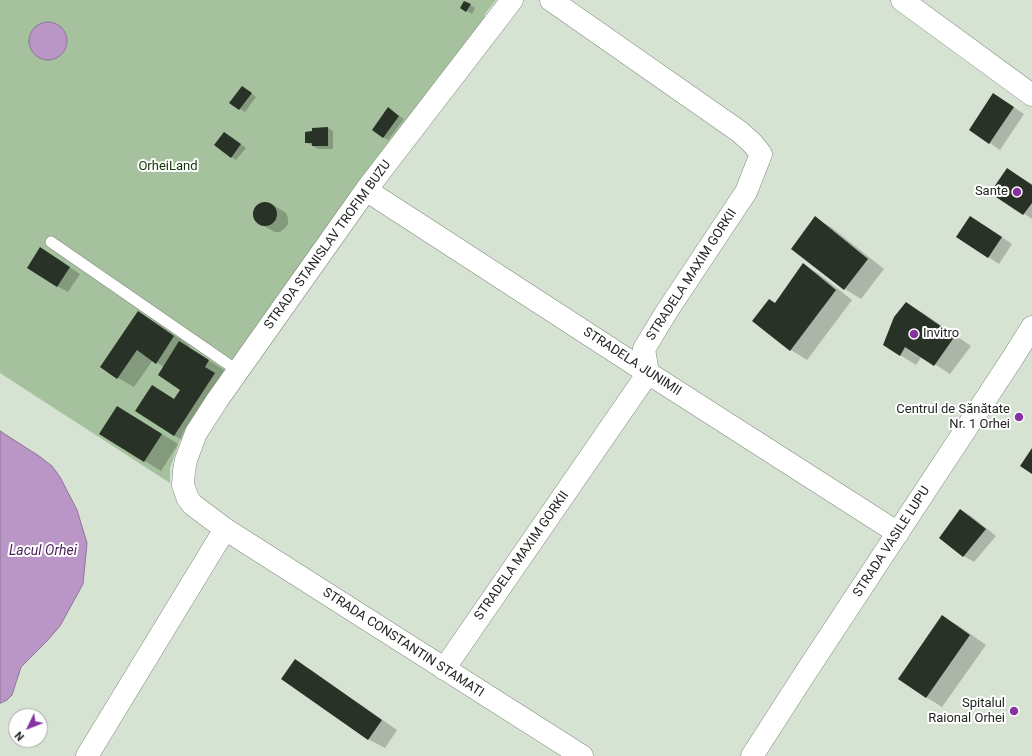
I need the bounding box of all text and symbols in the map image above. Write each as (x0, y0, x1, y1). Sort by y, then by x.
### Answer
street label: STRADA STANISLAV TROFIM BUZU (261, 157, 395, 333)
park label: OrheiLand (138, 159, 198, 175)
place label: Sante (975, 184, 1008, 200)
marker: Sante (1011, 186, 1023, 198)
street label: STRADELA MAXIM GORKII (644, 206, 740, 344)
street label: STRADELA JUNIMII (580, 325, 684, 399)
place label: Invitro (923, 326, 959, 342)
marker: Invitro (908, 328, 920, 340)
place label: Centrul de Sănătate Nr. 1 Orhei (896, 402, 1010, 433)
marker: Centrul de Sănătate Nr. 1 Orhei (1013, 411, 1025, 423)
street label: STRADA VASILE LUPU (850, 484, 934, 600)
street label: STRADELA MAXIM GORKII (471, 488, 573, 624)
water label: Lacul Orhei (9, 543, 77, 559)
street label: STRADA CONSTANTIN STAMATI (320, 585, 486, 701)
place label: Spitalul Raional Orhei (928, 696, 1005, 727)
marker: Spitalul Raional Orhei (1008, 705, 1020, 717)
north arrow (8, 708, 48, 748)
text: N (12, 729, 27, 743)

